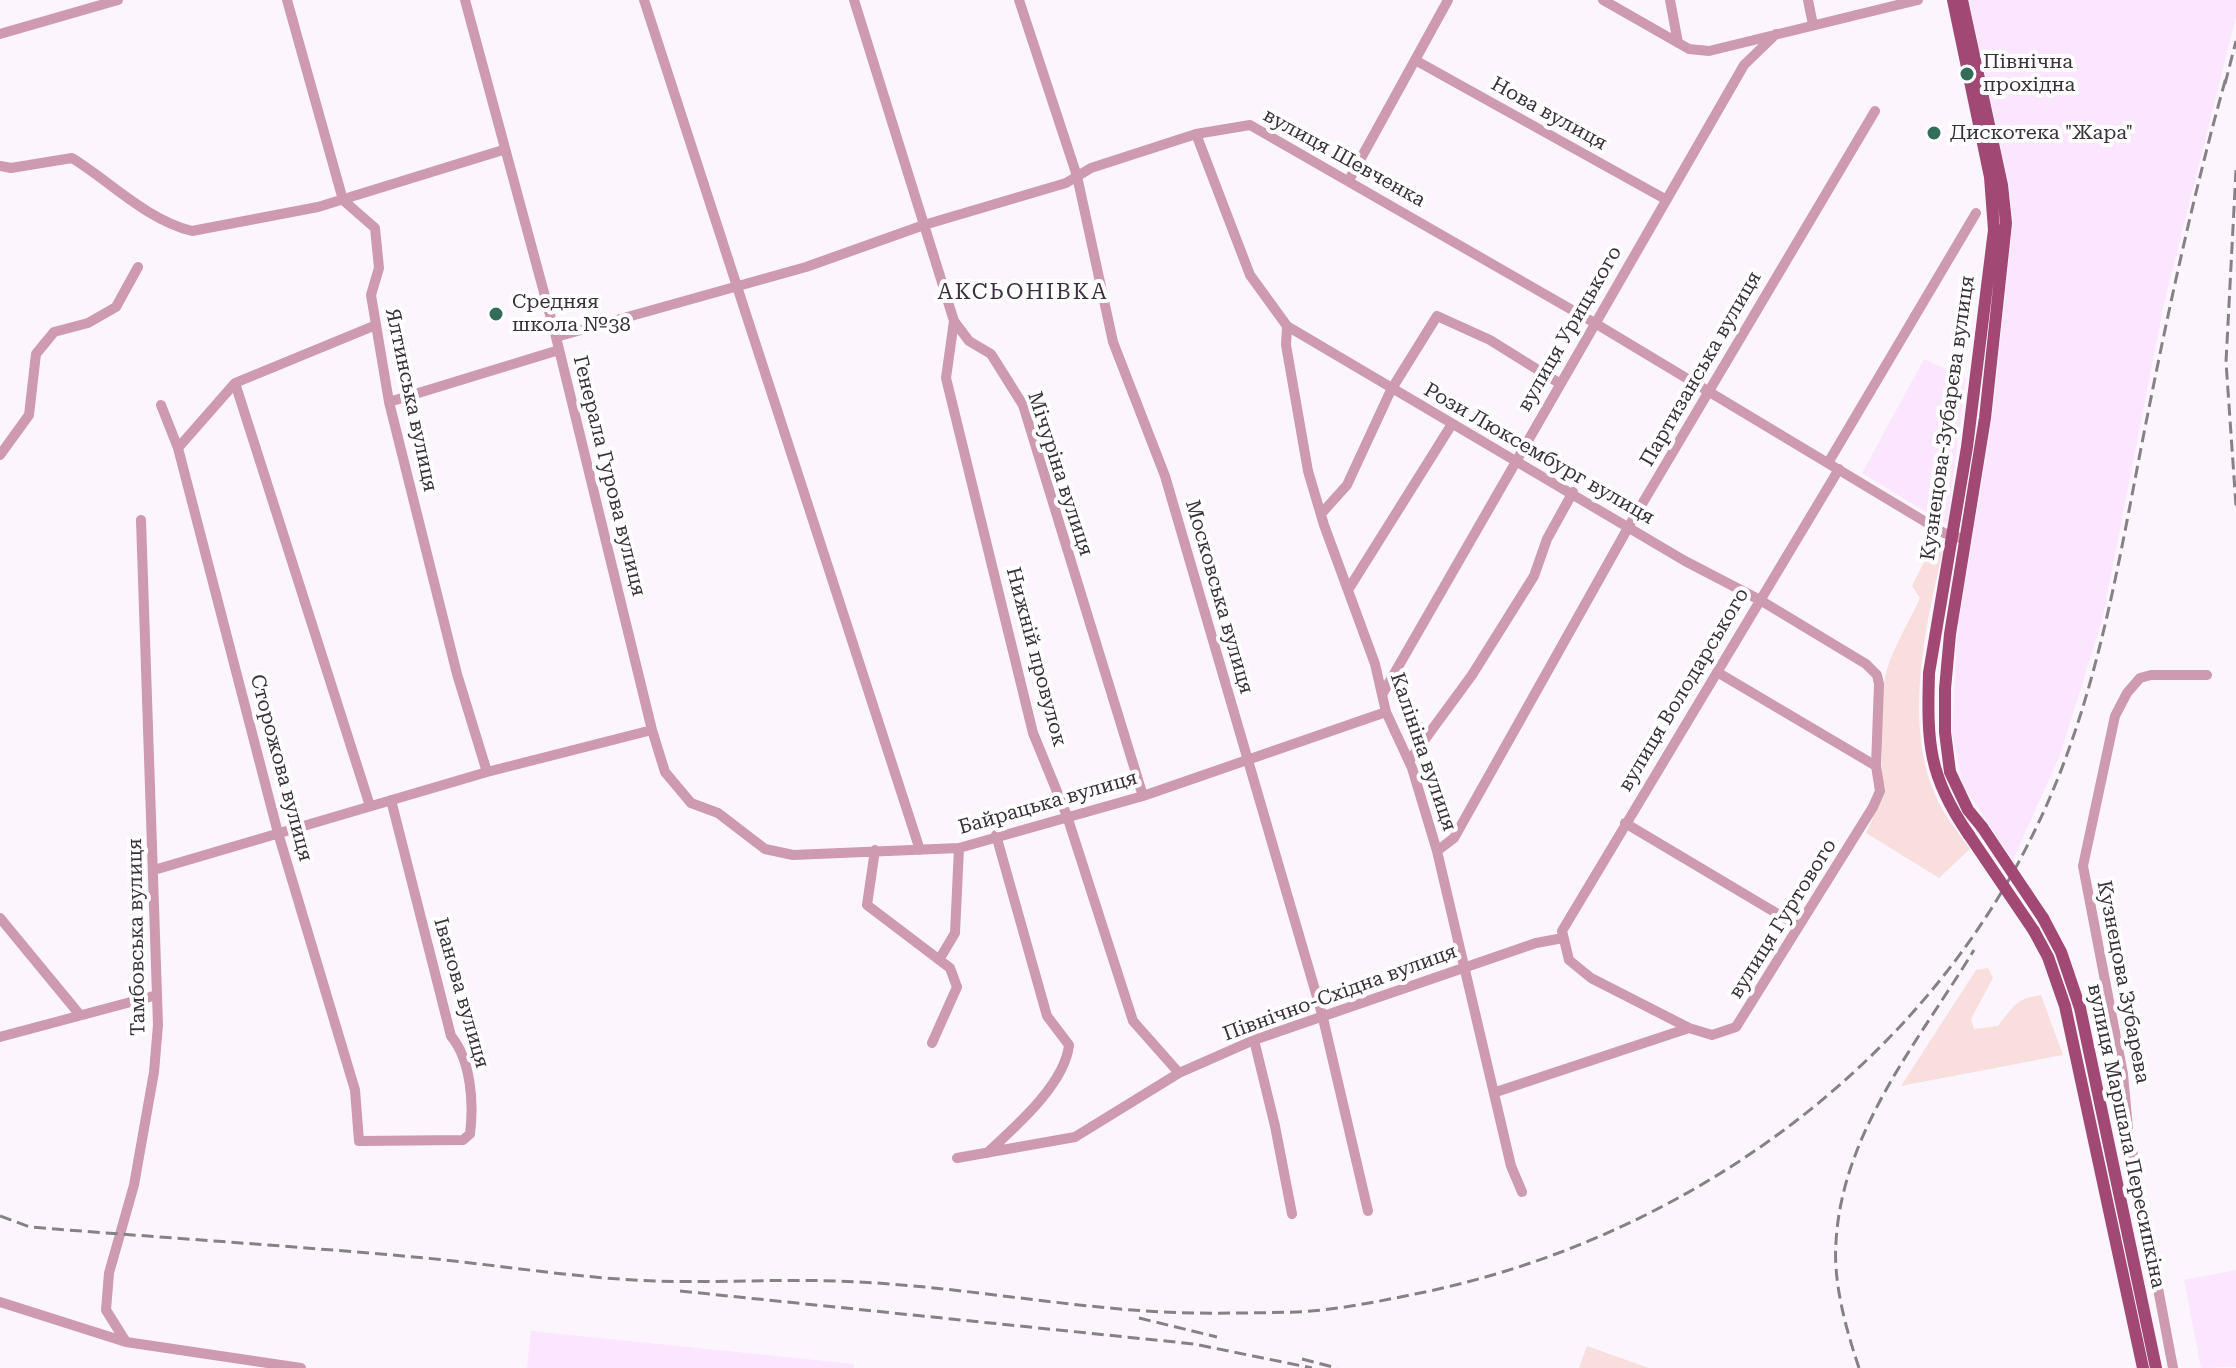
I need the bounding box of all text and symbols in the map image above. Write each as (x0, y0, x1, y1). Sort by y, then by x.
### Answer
place label: Північна прохідна (1983, 50, 2075, 97)
marker: Північна прохідна (1958, 65, 1976, 83)
street label: Нова вулиця (1487, 72, 1611, 156)
street label: вулиця Шевченка (1259, 103, 1429, 213)
place label: Дискотека "Жара" (1950, 121, 2133, 145)
marker: Дискотека "Жара" (1925, 124, 1943, 142)
street label: вулиця Урицького (1513, 242, 1627, 416)
street label: Партизанська вулиця (1635, 267, 1767, 471)
street label: Кузнецова-Зубарєва вулиця (1916, 274, 1980, 562)
district label: АКСЬОНІВКА (937, 280, 1109, 306)
place label: Средняя школа №38 (512, 290, 631, 337)
marker: Средняя школа №38 (487, 305, 505, 323)
street label: Ялтинська вулиця (380, 306, 442, 494)
street label: Генерала Гурова вулиця (567, 353, 651, 599)
street label: Рози Люксембург вулиця (1419, 378, 1659, 530)
street label: Мічуріна вулиця (1022, 389, 1098, 559)
street label: Московська вулиця (1180, 497, 1258, 697)
street label: Нижній провулок (1001, 565, 1071, 749)
street label: вулиця Володарського (1614, 584, 1754, 796)
street label: Калініна вулиця (1385, 670, 1461, 834)
street label: Сторожова вулиця (244, 672, 318, 864)
street label: Байрацька вулиця (956, 766, 1140, 840)
street label: вулиця Гуртового (1724, 835, 1842, 1003)
street label: Тамбовська вулиця (123, 838, 151, 1036)
street label: Кузнецова Зубарева (2092, 879, 2154, 1085)
street label: Іванова вулиця (428, 915, 494, 1071)
street label: Північно-Східна вулиця (1220, 939, 1460, 1047)
street label: вулиця Маршала Пересипкіна (2082, 982, 2170, 1290)

